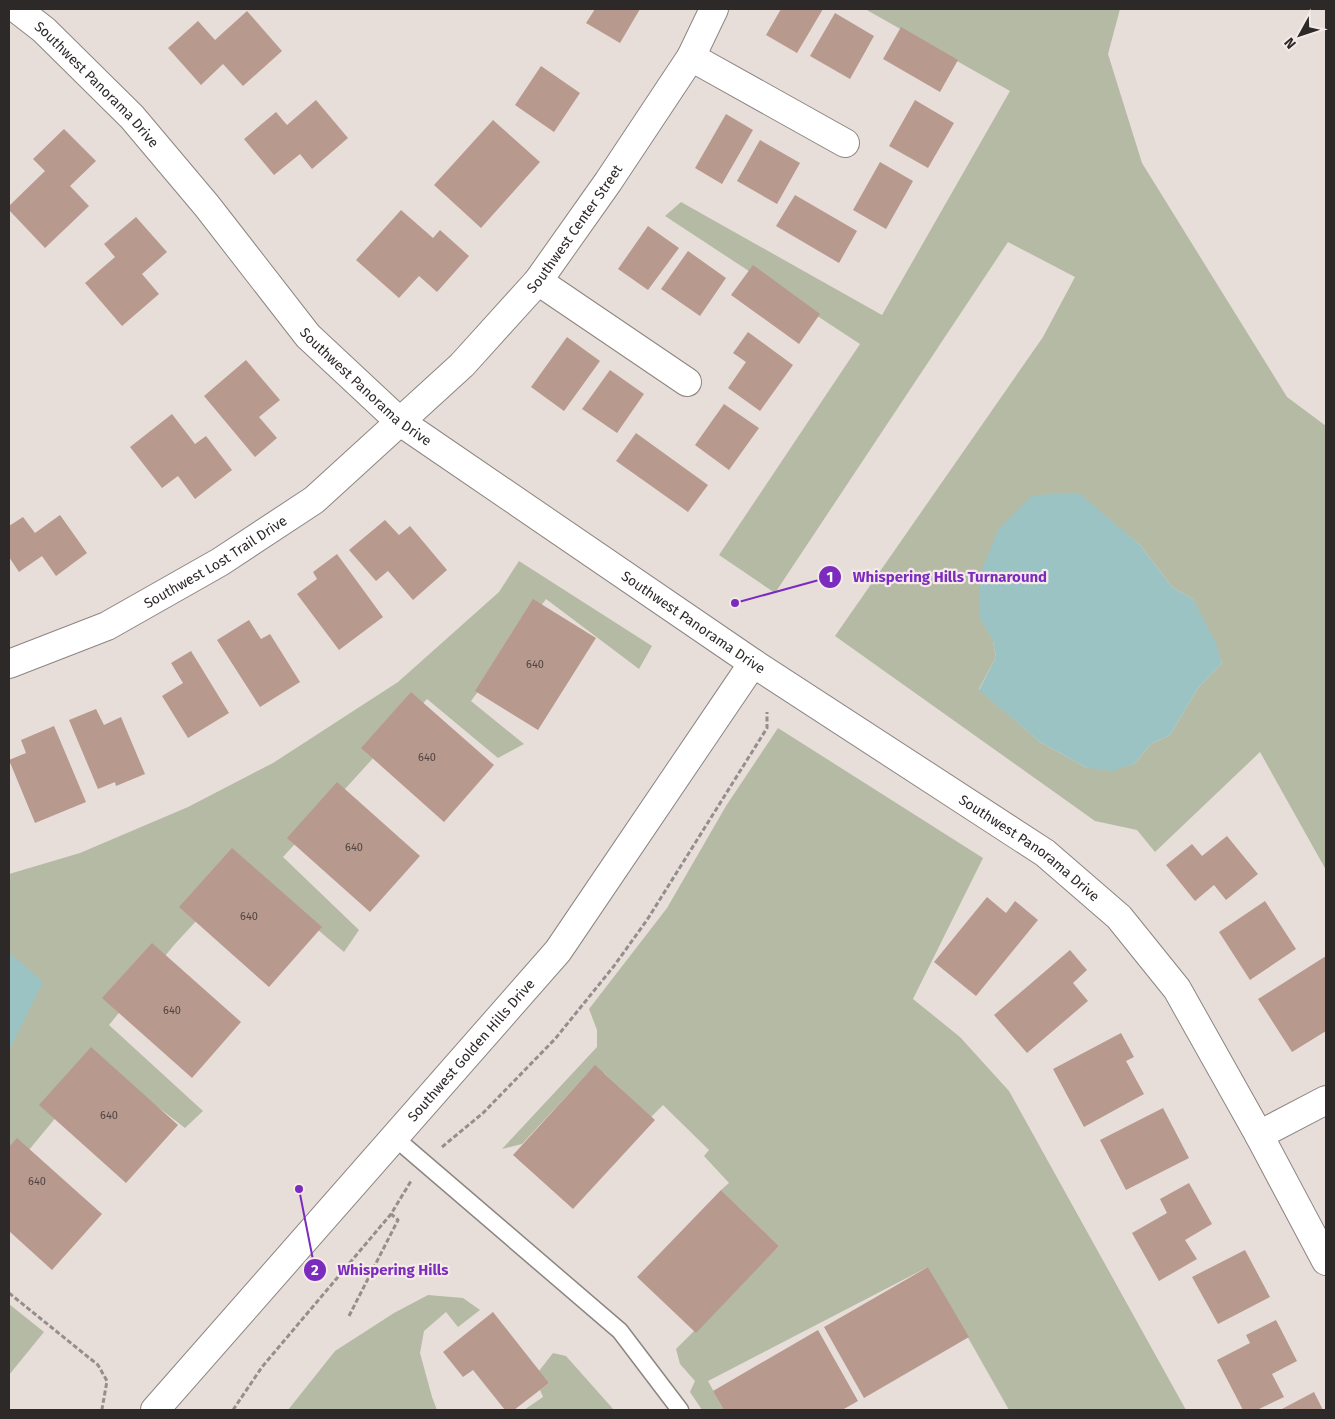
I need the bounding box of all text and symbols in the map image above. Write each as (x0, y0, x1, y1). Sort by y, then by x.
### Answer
north arrow (1275, 10, 1325, 60)
street label: Southwest Panorama Drive (31, 17, 163, 151)
text: N (1281, 34, 1300, 52)
street label: Southwest Center Street (523, 160, 626, 296)
street label: Southwest Panorama Drive (296, 324, 435, 449)
street label: Southwest Lost Trail Drive (141, 512, 290, 612)
callout: Whispering Hills Turnaround (817, 562, 1057, 592)
street label: Southwest Panorama Drive (618, 567, 768, 677)
text: 1 (827, 568, 833, 586)
text: Whispering Hills Turnaround (853, 568, 1047, 586)
house number: 640 (526, 658, 544, 671)
house number: 640 (418, 751, 436, 764)
street label: Southwest Panorama Drive (956, 791, 1103, 905)
house number: 640 (345, 841, 363, 854)
house number: 640 (240, 910, 258, 923)
street label: Southwest Golden Hills Drive (404, 975, 538, 1125)
house number: 640 (163, 1004, 181, 1017)
house number: 640 (100, 1109, 118, 1122)
house number: 640 (28, 1175, 46, 1188)
callout: Whispering Hills (303, 1255, 459, 1285)
text: 2 (311, 1261, 319, 1279)
text: Whispering Hills (337, 1261, 449, 1279)

